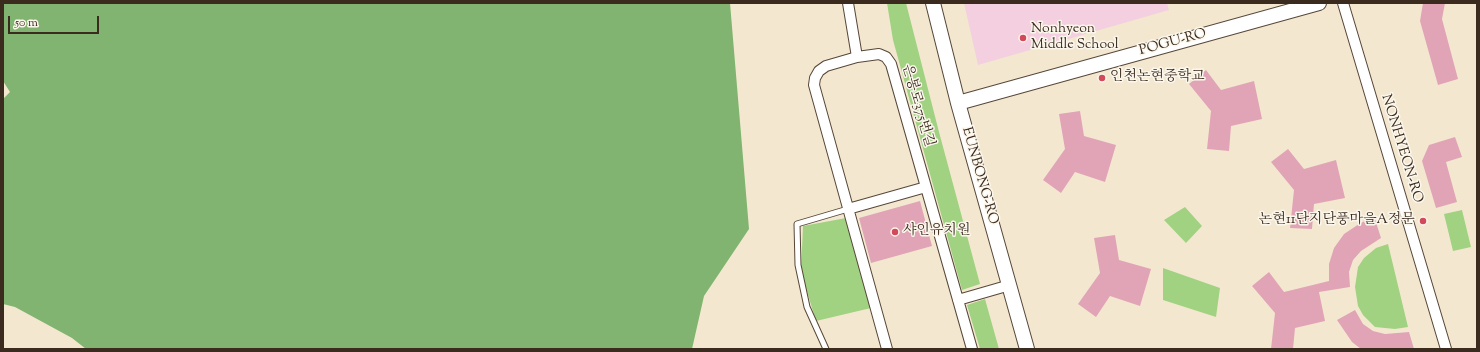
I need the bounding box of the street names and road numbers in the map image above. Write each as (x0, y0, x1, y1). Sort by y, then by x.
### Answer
street label: POGU-RO (1138, 26, 1208, 60)
street label: 은봉로375번길 (897, 63, 937, 149)
street label: NONHYEON-RO (1377, 93, 1425, 205)
street label: EUNBONG-RO (957, 125, 1001, 227)

